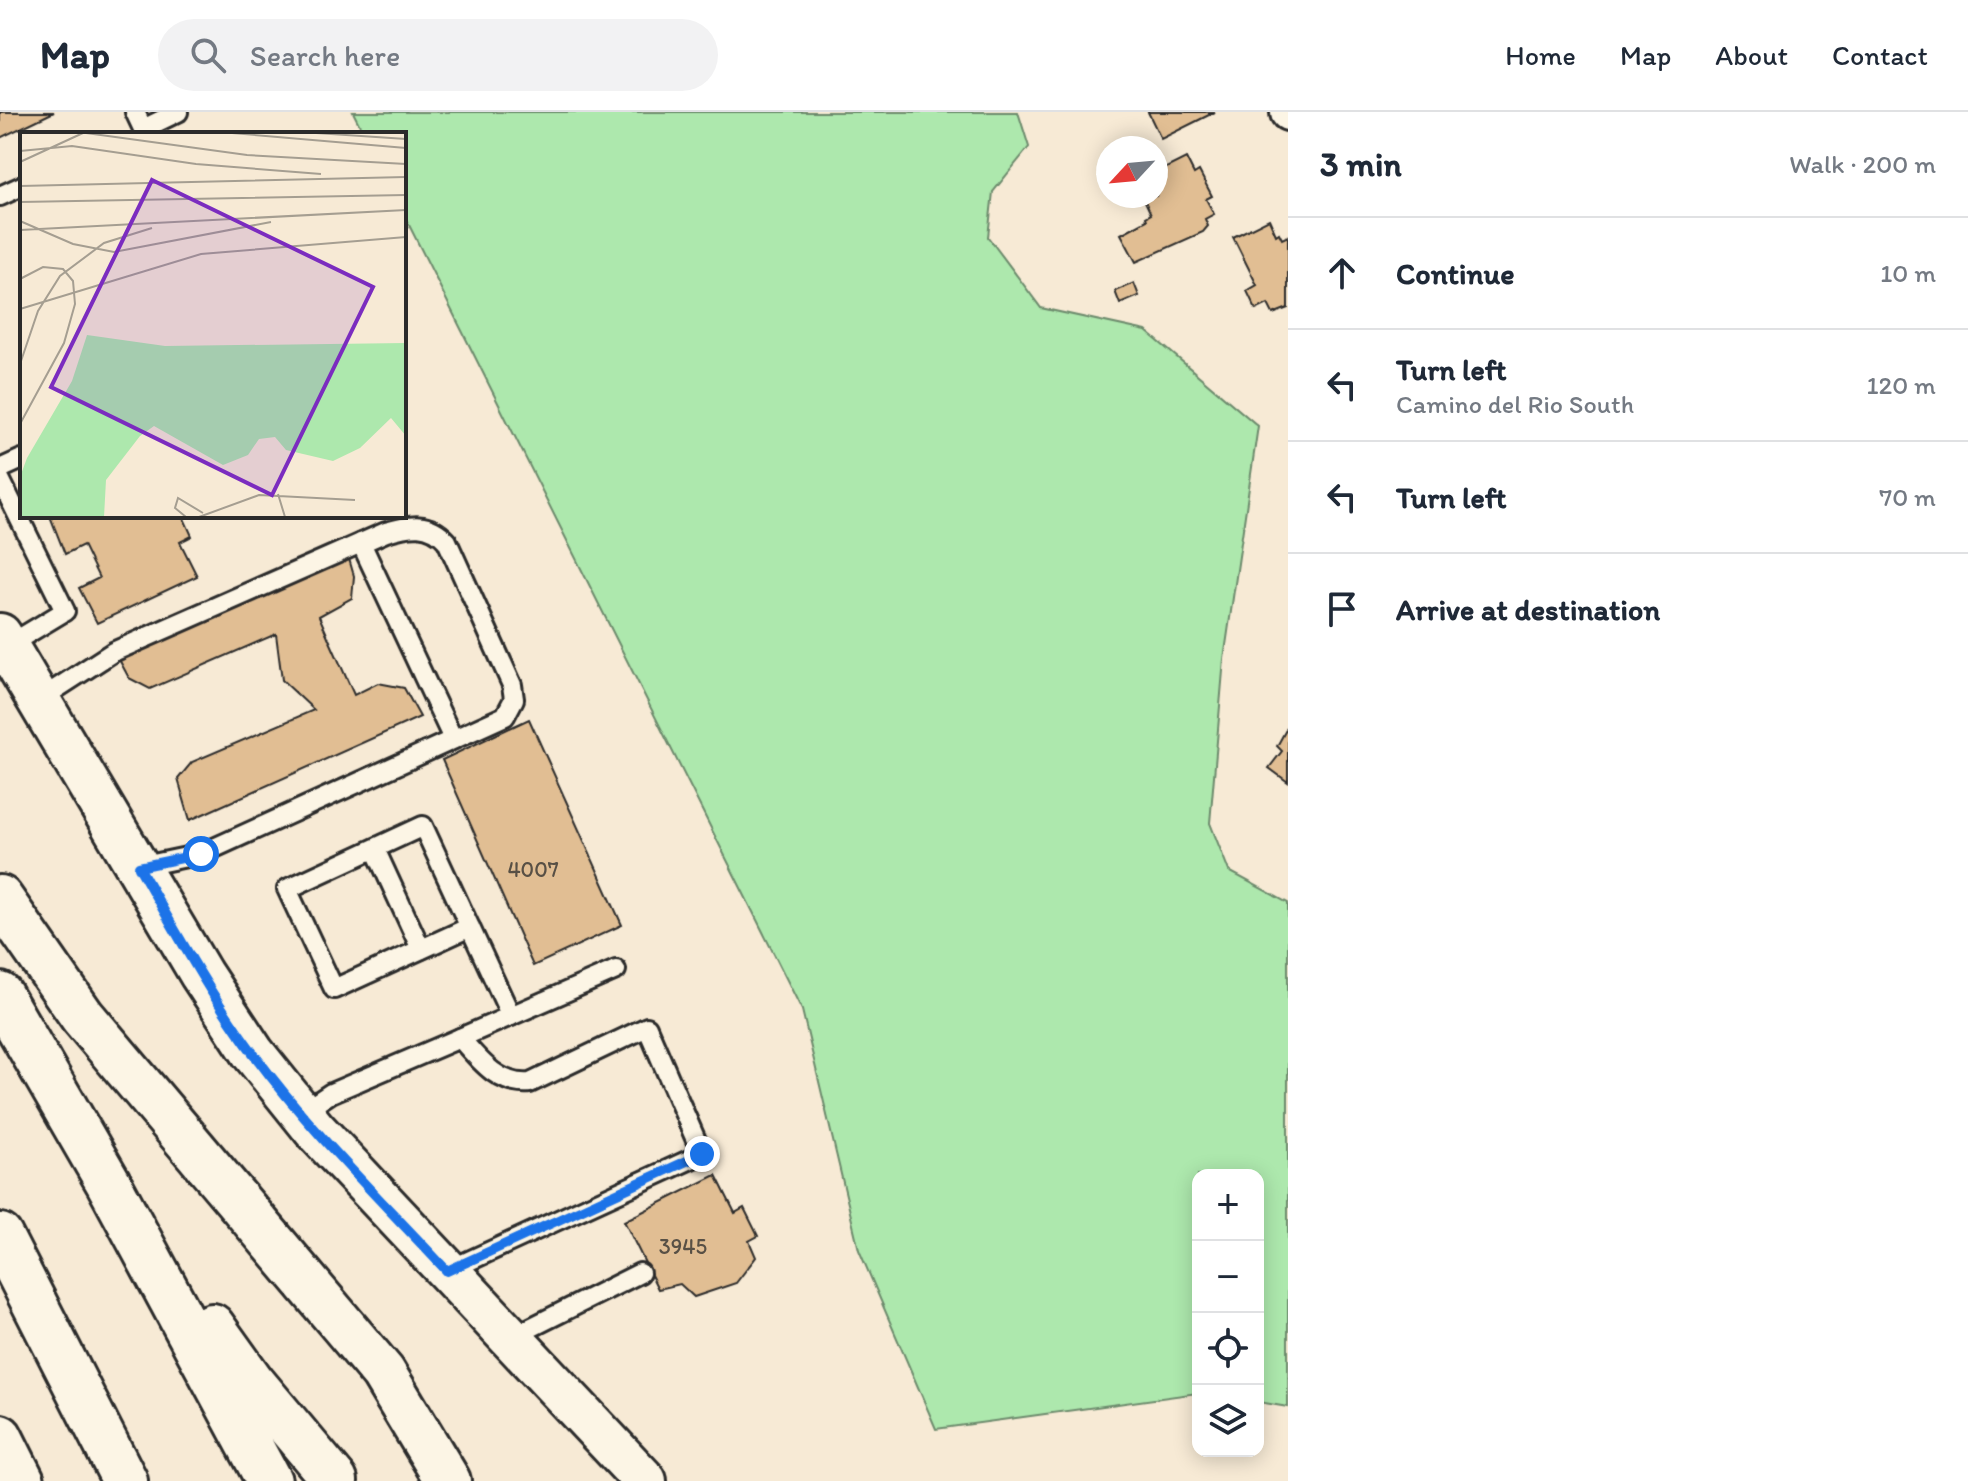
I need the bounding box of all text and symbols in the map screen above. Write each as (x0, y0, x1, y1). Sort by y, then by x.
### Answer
search box (158, 19, 718, 91)
text: Map (40, 32, 110, 78)
icon: search (186, 33, 230, 77)
text: Search here (250, 37, 400, 74)
text: Home (1505, 38, 1576, 72)
text: Map (1620, 38, 1671, 72)
text: About (1715, 38, 1788, 72)
text: Contact (1832, 38, 1928, 72)
inset map (20, 132, 406, 518)
north arrow (1096, 136, 1168, 208)
text: 3 min (1320, 144, 1402, 185)
text: Walk · 200 m (1789, 148, 1936, 180)
icon: ahead (1320, 251, 1364, 295)
text: Continue (1396, 255, 1515, 292)
text: 10 m (1880, 257, 1936, 289)
text: Turn left (1396, 351, 1507, 388)
icon: left (1320, 363, 1364, 407)
text: 120 m (1867, 369, 1936, 401)
text: Camino del Rio South (1396, 388, 1634, 420)
icon: left (1320, 475, 1364, 519)
text: Turn left (1396, 479, 1507, 516)
text: 70 m (1879, 481, 1936, 513)
icon: arrive (1320, 587, 1364, 631)
text: Arrive at destination (1396, 591, 1660, 628)
route start (183, 836, 219, 872)
house number: 4007 (507, 856, 559, 883)
route end (684, 1136, 720, 1172)
map controls (1192, 1169, 1264, 1457)
button: + (1192, 1169, 1264, 1241)
house number: 3945 (659, 1233, 707, 1260)
button: − (1192, 1241, 1264, 1313)
button: locate (1192, 1313, 1264, 1385)
button: layers (1192, 1385, 1264, 1457)

